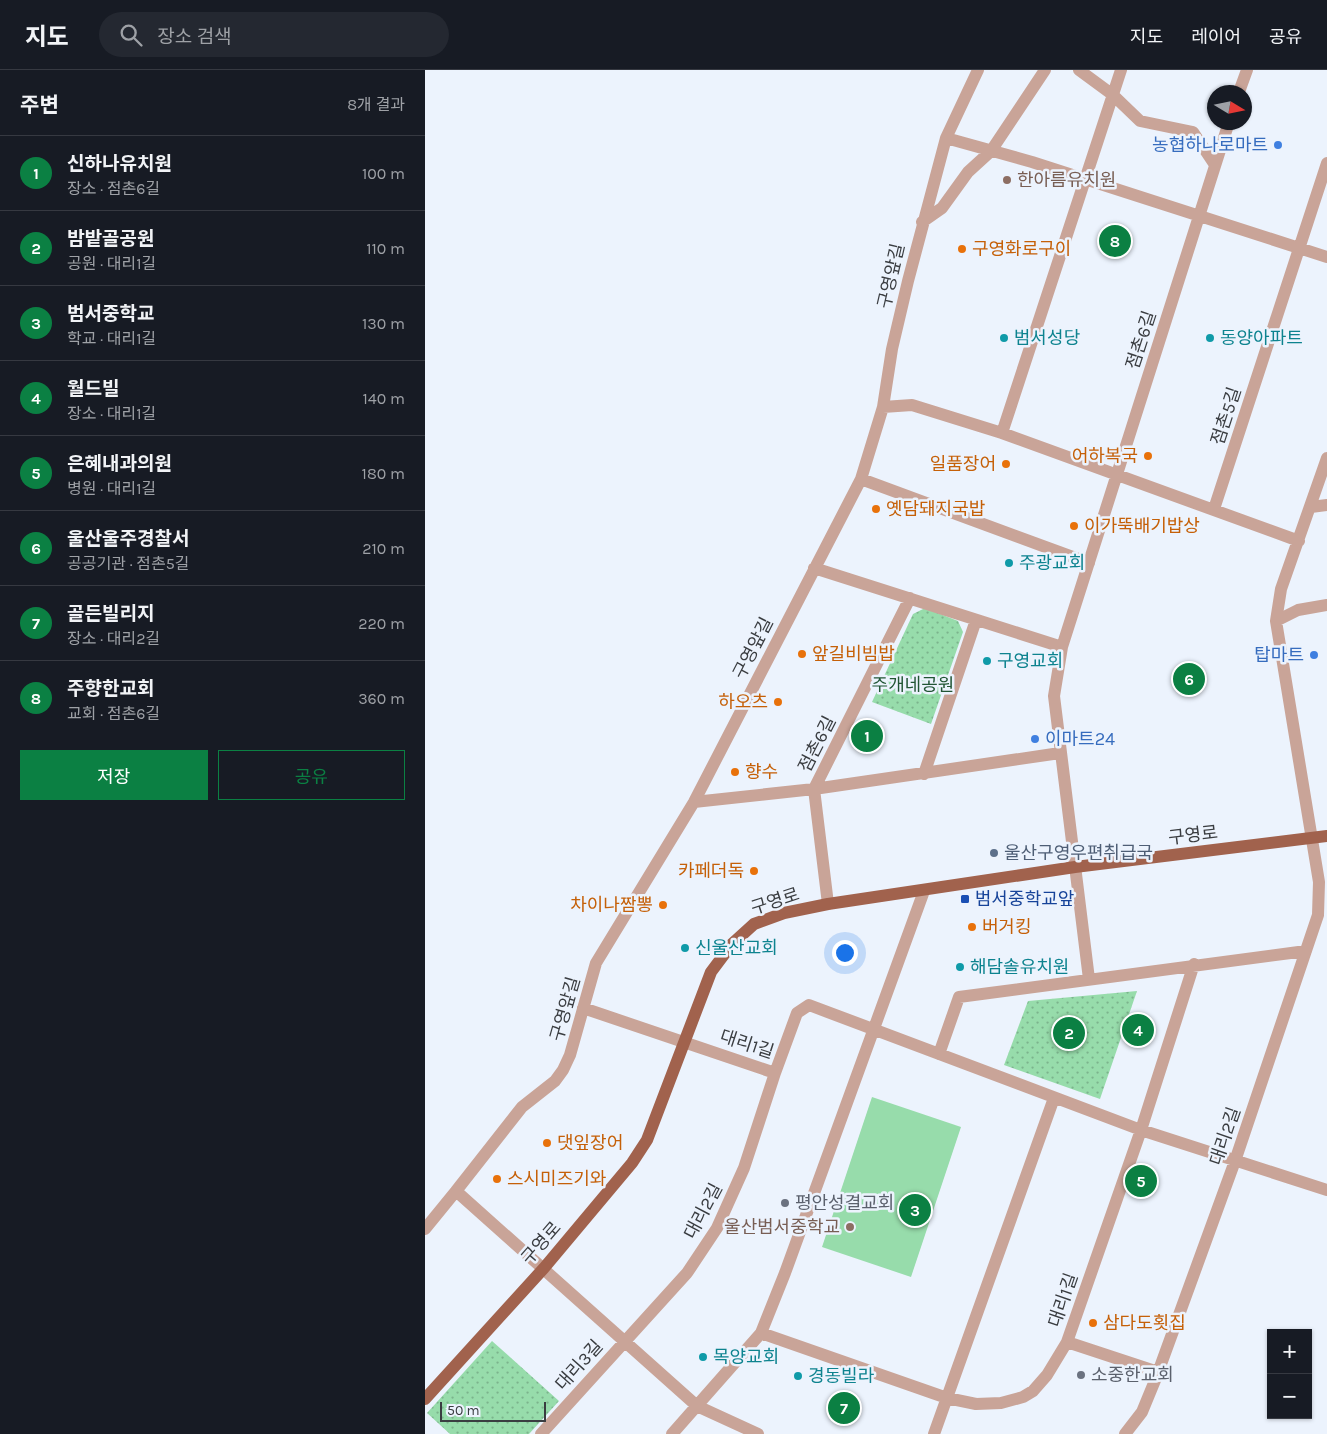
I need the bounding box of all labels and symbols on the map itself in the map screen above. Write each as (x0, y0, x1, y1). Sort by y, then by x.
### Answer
north arrow (1207, 85, 1252, 130)
place label: 농협하나로마트 (1152, 134, 1268, 156)
marker: 농협하나로마트 (1272, 139, 1284, 151)
place label: 한아름유치원 (1017, 169, 1116, 191)
marker: 한아름유치원 (1001, 174, 1013, 186)
pin: 8 (1099, 222, 1131, 260)
place label: 구영화로구이 (972, 238, 1071, 260)
street label: 구영앞길 (873, 241, 909, 311)
marker: 구영화로구이 (956, 243, 968, 255)
street label: 점촌6길 (1121, 308, 1161, 372)
place label: 범서성당 (1014, 327, 1080, 349)
place label: 동양아파트 (1220, 327, 1303, 349)
marker: 범서성당 (998, 332, 1010, 344)
marker: 동양아파트 (1204, 332, 1216, 344)
street label: 점촌5길 (1206, 384, 1246, 448)
place label: 어하복국 (1072, 445, 1138, 467)
marker: 어하복국 (1142, 450, 1154, 462)
place label: 일품장어 (930, 453, 996, 475)
marker: 일품장어 (1000, 458, 1012, 470)
place label: 옛담돼지국밥 (886, 498, 985, 520)
marker: 옛담돼지국밥 (870, 503, 882, 515)
place label: 이가뚝배기밥상 (1084, 515, 1200, 537)
marker: 이가뚝배기밥상 (1068, 520, 1080, 532)
place label: 주광교회 (1019, 552, 1085, 574)
marker: 주광교회 (1003, 557, 1015, 569)
street label: 구영앞길 (728, 613, 778, 683)
place label: 앞길비빔밥 (812, 643, 895, 665)
place label: 탑마트 (1254, 644, 1304, 666)
marker: 앞길비빔밥 (796, 648, 808, 660)
marker: 탑마트 (1308, 649, 1320, 661)
place label: 구영교회 (997, 650, 1063, 672)
marker: 구영교회 (981, 655, 993, 667)
pin: 6 (1173, 660, 1205, 698)
park label: 주개네공원 (872, 674, 954, 696)
place label: 하오츠 (718, 691, 768, 713)
marker: 하오츠 (772, 696, 784, 708)
street label: 점촌6길 (794, 712, 840, 776)
pin: 1 (851, 717, 883, 755)
place label: 이마트24 (1045, 728, 1115, 750)
marker: 이마트24 (1029, 733, 1041, 745)
place label: 향수 (745, 761, 778, 783)
marker: 향수 (729, 766, 741, 778)
street label: 구영로 (1167, 821, 1219, 849)
place label: 울산구영우편취급국 (1004, 842, 1153, 864)
marker: 울산구영우편취급국 (988, 847, 1000, 859)
place label: 카페더독 (678, 860, 744, 882)
marker: 카페더독 (748, 865, 760, 877)
street label: 구영로 (748, 883, 802, 919)
place label: 범서중학교앞 (975, 888, 1074, 910)
marker: 범서중학교앞 (959, 893, 971, 905)
place label: 차이나짬뽕 (570, 894, 653, 916)
marker: 차이나짬뽕 (657, 899, 669, 911)
place label: 버거킹 (982, 916, 1032, 938)
marker: 버거킹 (966, 921, 978, 933)
place label: 신울산교회 (695, 937, 778, 959)
your location (832, 940, 858, 966)
marker: 신울산교회 (679, 942, 691, 954)
place label: 해담솔유치원 (970, 956, 1069, 978)
marker: 해담솔유치원 (954, 961, 966, 973)
street label: 구영앞길 (545, 974, 585, 1044)
pin: 4 (1122, 1011, 1154, 1049)
pin: 2 (1053, 1014, 1085, 1052)
street label: 대리1길 (717, 1025, 777, 1063)
street label: 대리2길 (1205, 1104, 1245, 1168)
place label: 댓잎장어 (557, 1132, 623, 1154)
marker: 댓잎장어 (541, 1137, 553, 1149)
pin: 5 (1125, 1162, 1157, 1200)
place label: 스시미즈기와 (507, 1168, 606, 1190)
marker: 스시미즈기와 (491, 1173, 503, 1185)
street label: 대리2길 (679, 1179, 727, 1243)
pin: 3 (899, 1191, 931, 1229)
place label: 평안성결교회 (795, 1192, 894, 1214)
marker: 평안성결교회 (779, 1197, 791, 1209)
place label: 울산범서중학교 (724, 1216, 840, 1238)
street label: 구영로 (516, 1217, 566, 1269)
marker: 울산범서중학교 (844, 1221, 856, 1233)
street label: 대리1길 (1044, 1270, 1082, 1330)
place label: 삼다도횟집 (1103, 1312, 1186, 1334)
marker: 삼다도횟집 (1087, 1317, 1099, 1329)
street label: 대리3길 (551, 1335, 607, 1395)
place label: 목양교회 (713, 1346, 779, 1368)
marker: 목양교회 (697, 1351, 709, 1363)
place label: 소중한교회 (1091, 1364, 1174, 1386)
place label: 경동빌라 (808, 1365, 875, 1387)
marker: 소중한교회 (1075, 1369, 1087, 1381)
marker: 경동빌라 (792, 1370, 804, 1382)
pin: 7 (828, 1389, 860, 1427)
scale bar (440, 1399, 546, 1422)

